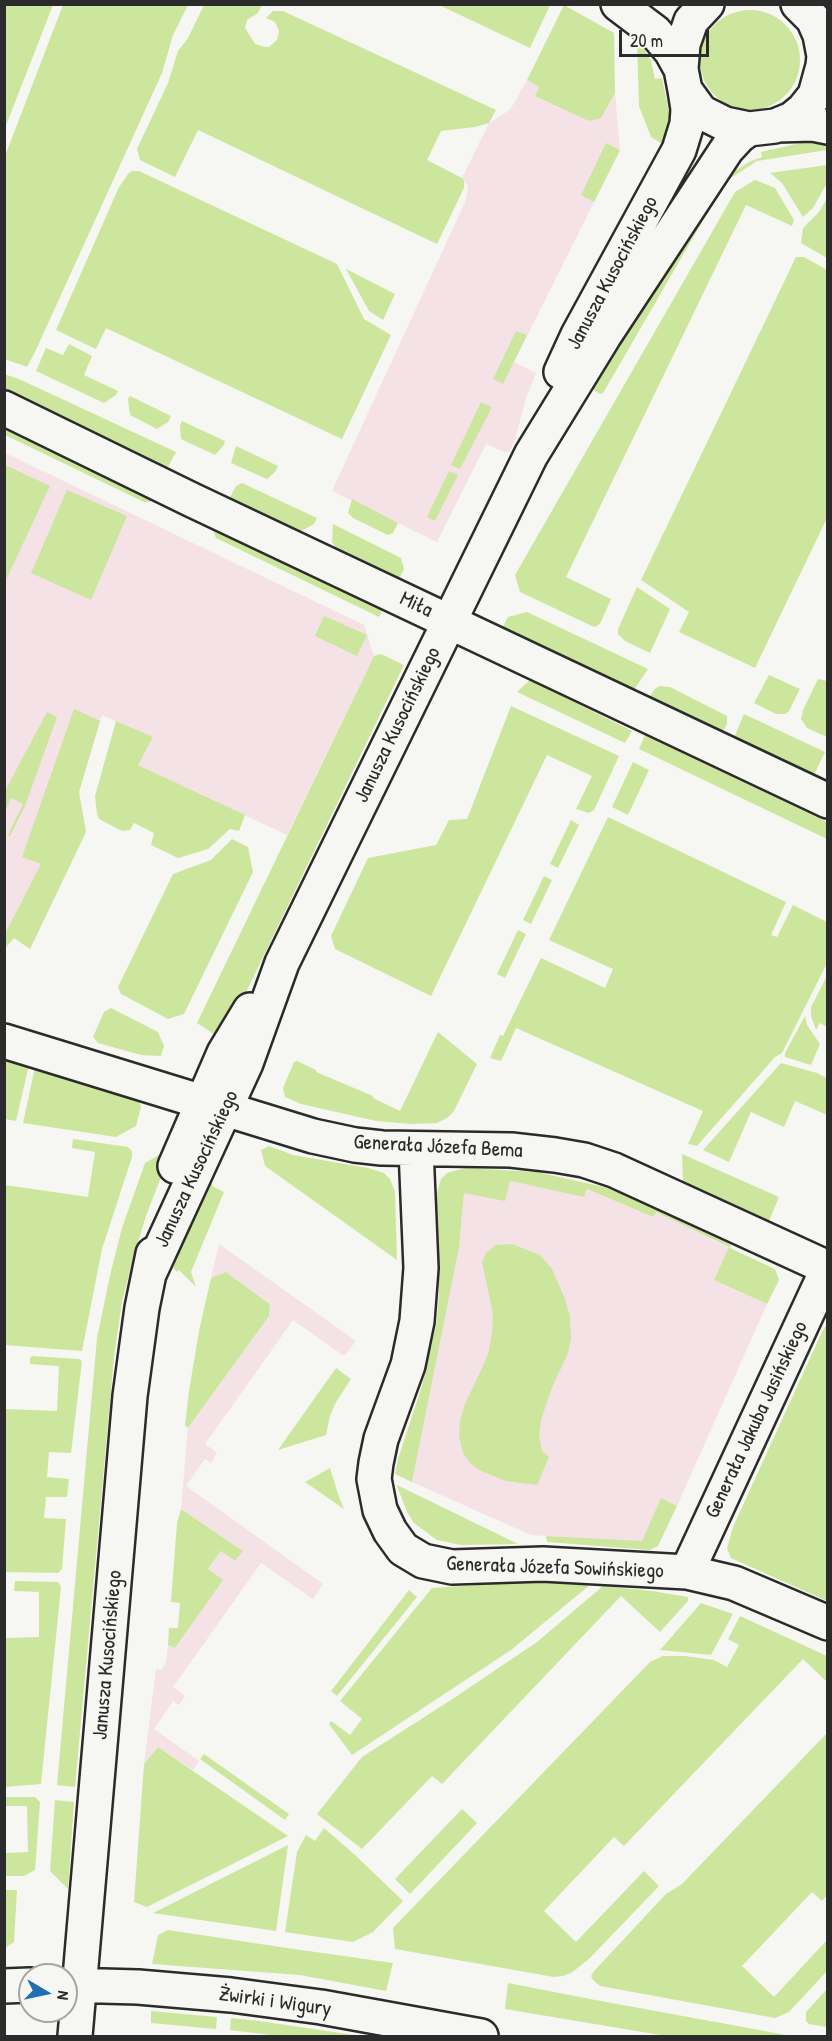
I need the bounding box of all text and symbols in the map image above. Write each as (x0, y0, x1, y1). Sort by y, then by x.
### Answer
scale bar (622, 18, 712, 56)
text: 20 m (630, 28, 663, 53)
street label: Janusza Kusocińskiego (562, 192, 664, 354)
street label: Miła (396, 587, 436, 623)
street label: Janusza Kusocińskiego (349, 643, 447, 807)
street label: Janusza Kusocińskiego (150, 1087, 244, 1251)
street label: Generała Józefa Bema (353, 1130, 523, 1164)
street label: Generała Jakuba Jasińskiego (700, 1318, 814, 1522)
street label: Generała Józefa Sowińskiego (446, 1552, 664, 1584)
street label: Janusza Kusocińskiego (88, 1569, 128, 1741)
north arrow (18, 1963, 78, 2023)
street label: Żwirki i Wigury (217, 1982, 333, 2022)
text: N (52, 1990, 75, 2001)

